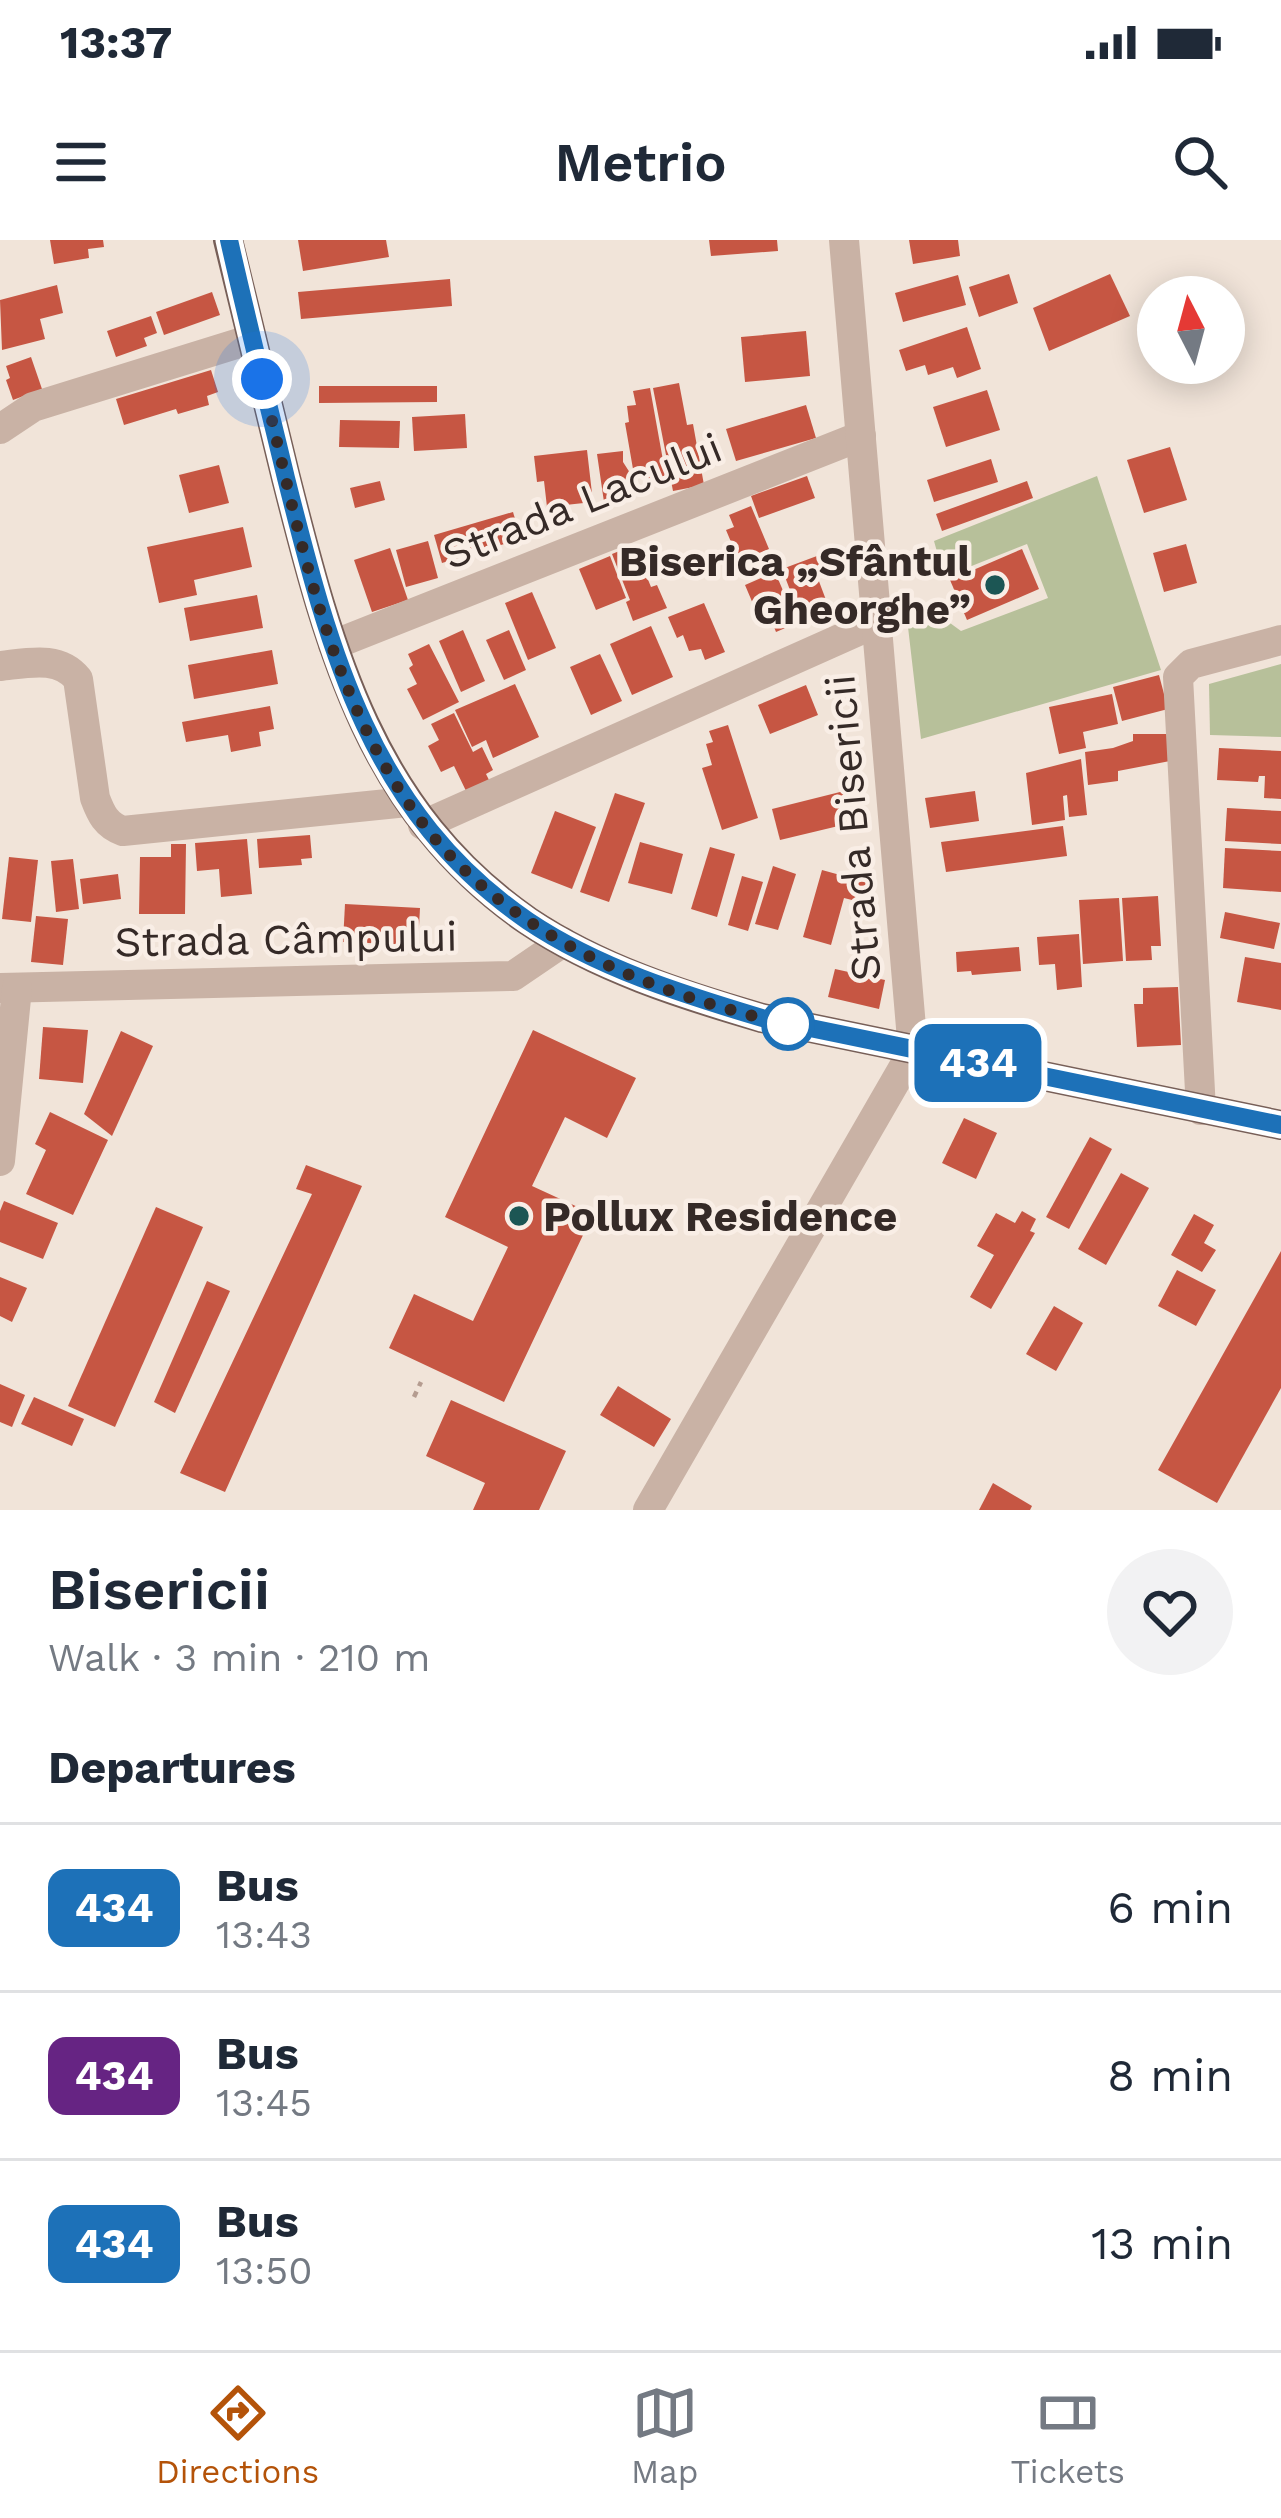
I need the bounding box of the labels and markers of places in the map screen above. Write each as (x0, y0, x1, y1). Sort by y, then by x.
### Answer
place label: Biserica „Sfântul Gheorghe” (619, 537, 971, 634)
marker: Biserica „Sfântul Gheorghe” (982, 572, 1008, 598)
unlabelled marker (763, 999, 813, 1049)
place label: Pollux Residence (543, 1192, 897, 1241)
marker: Pollux Residence (506, 1203, 532, 1229)

